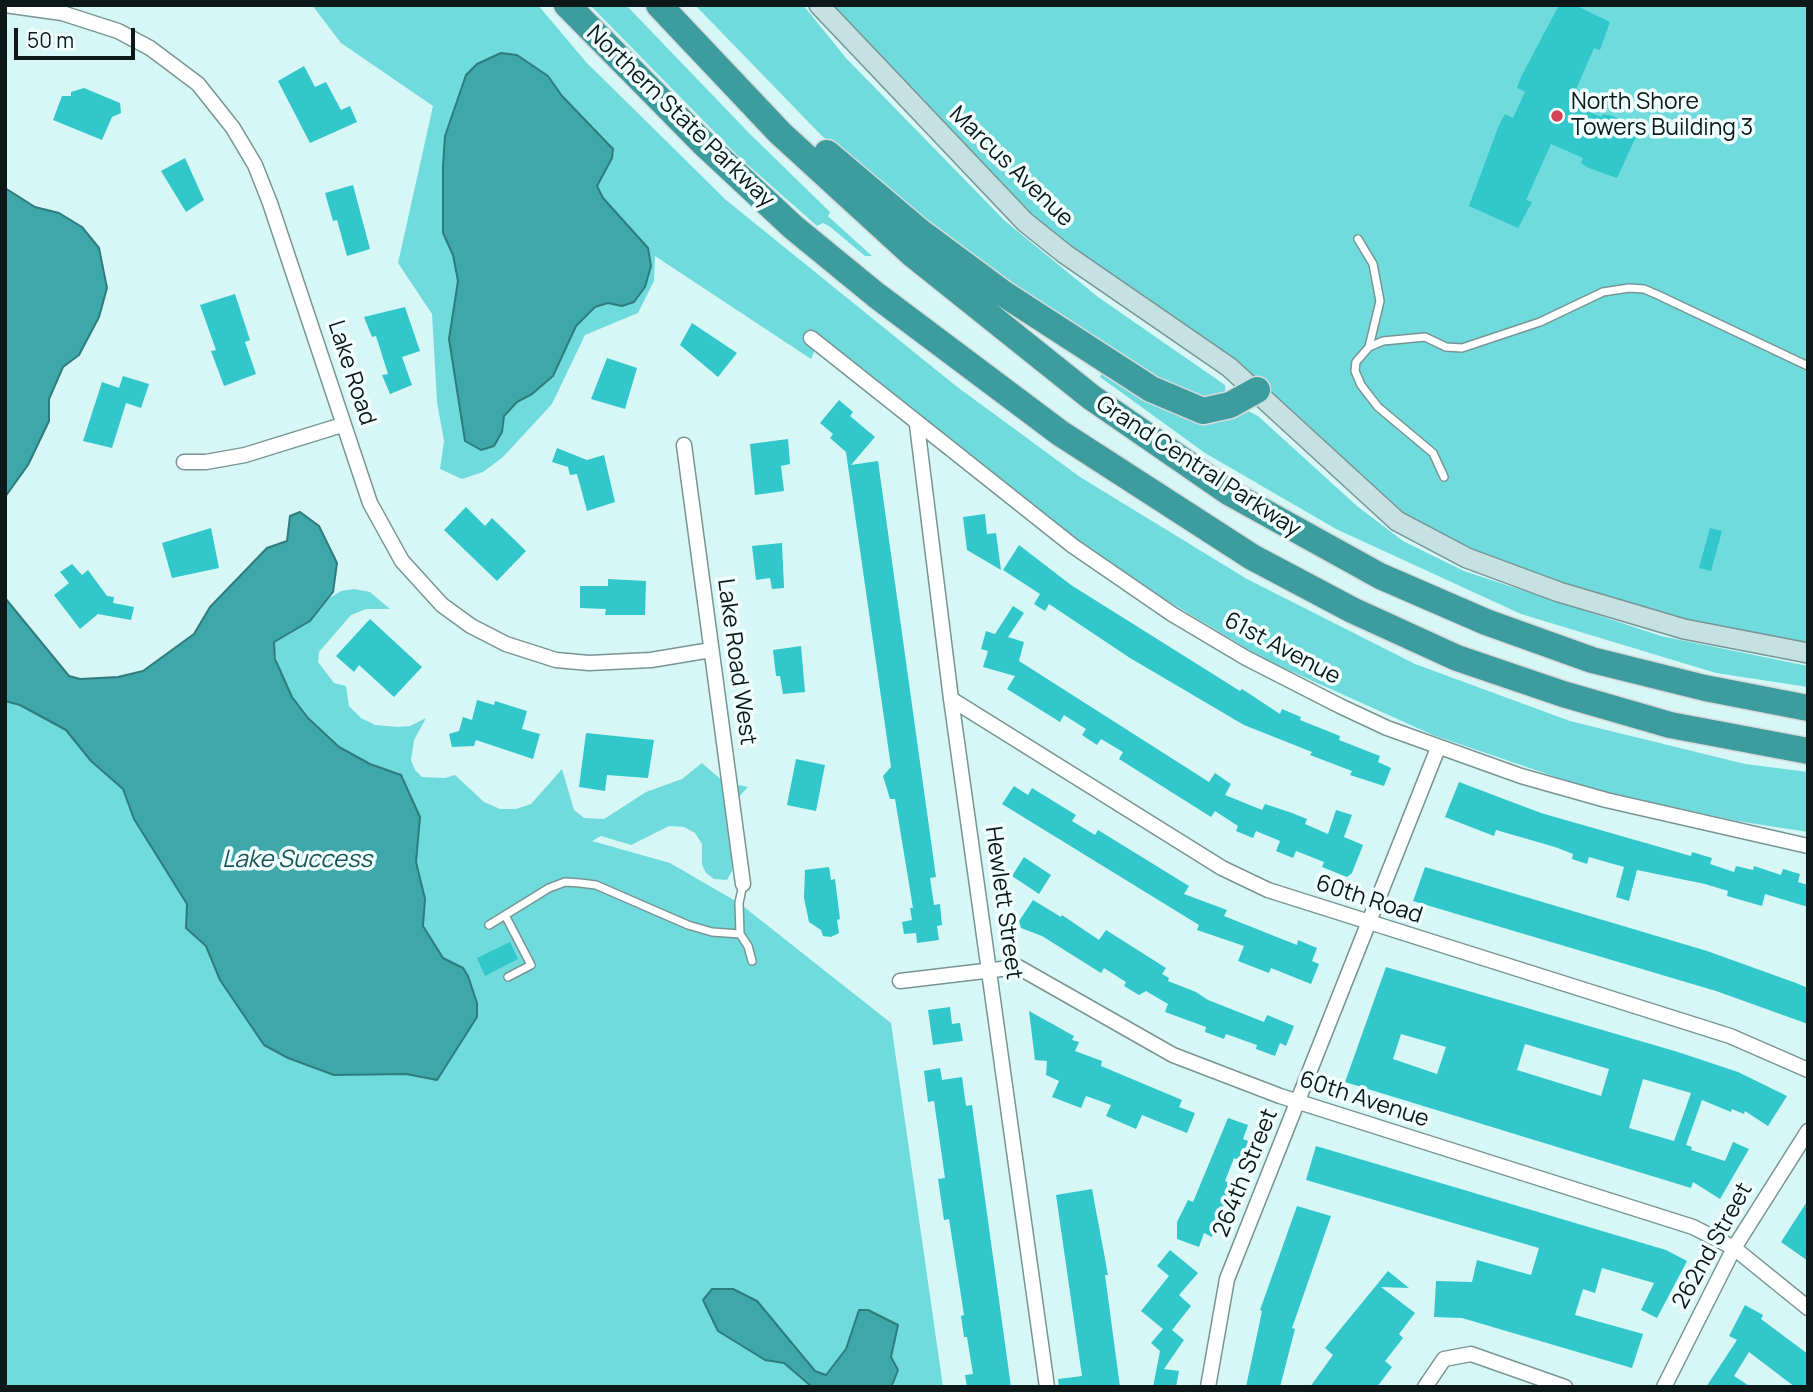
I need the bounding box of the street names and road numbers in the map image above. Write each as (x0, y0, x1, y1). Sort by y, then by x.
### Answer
street label: Northern State Parkway (580, 20, 780, 214)
street label: Marcus Avenue (943, 101, 1079, 233)
street label: Lake Road (321, 317, 381, 429)
street label: Grand Central Parkway (1090, 390, 1306, 544)
street label: Lake Road West (711, 577, 761, 747)
street label: 61st Avenue (1219, 607, 1345, 691)
street label: Hewlett Street (979, 825, 1027, 981)
street label: 60th Road (1312, 870, 1426, 930)
street label: 60th Avenue (1296, 1066, 1432, 1134)
street label: 264th Street (1208, 1105, 1284, 1241)
street label: 262nd Street (1667, 1178, 1759, 1314)

